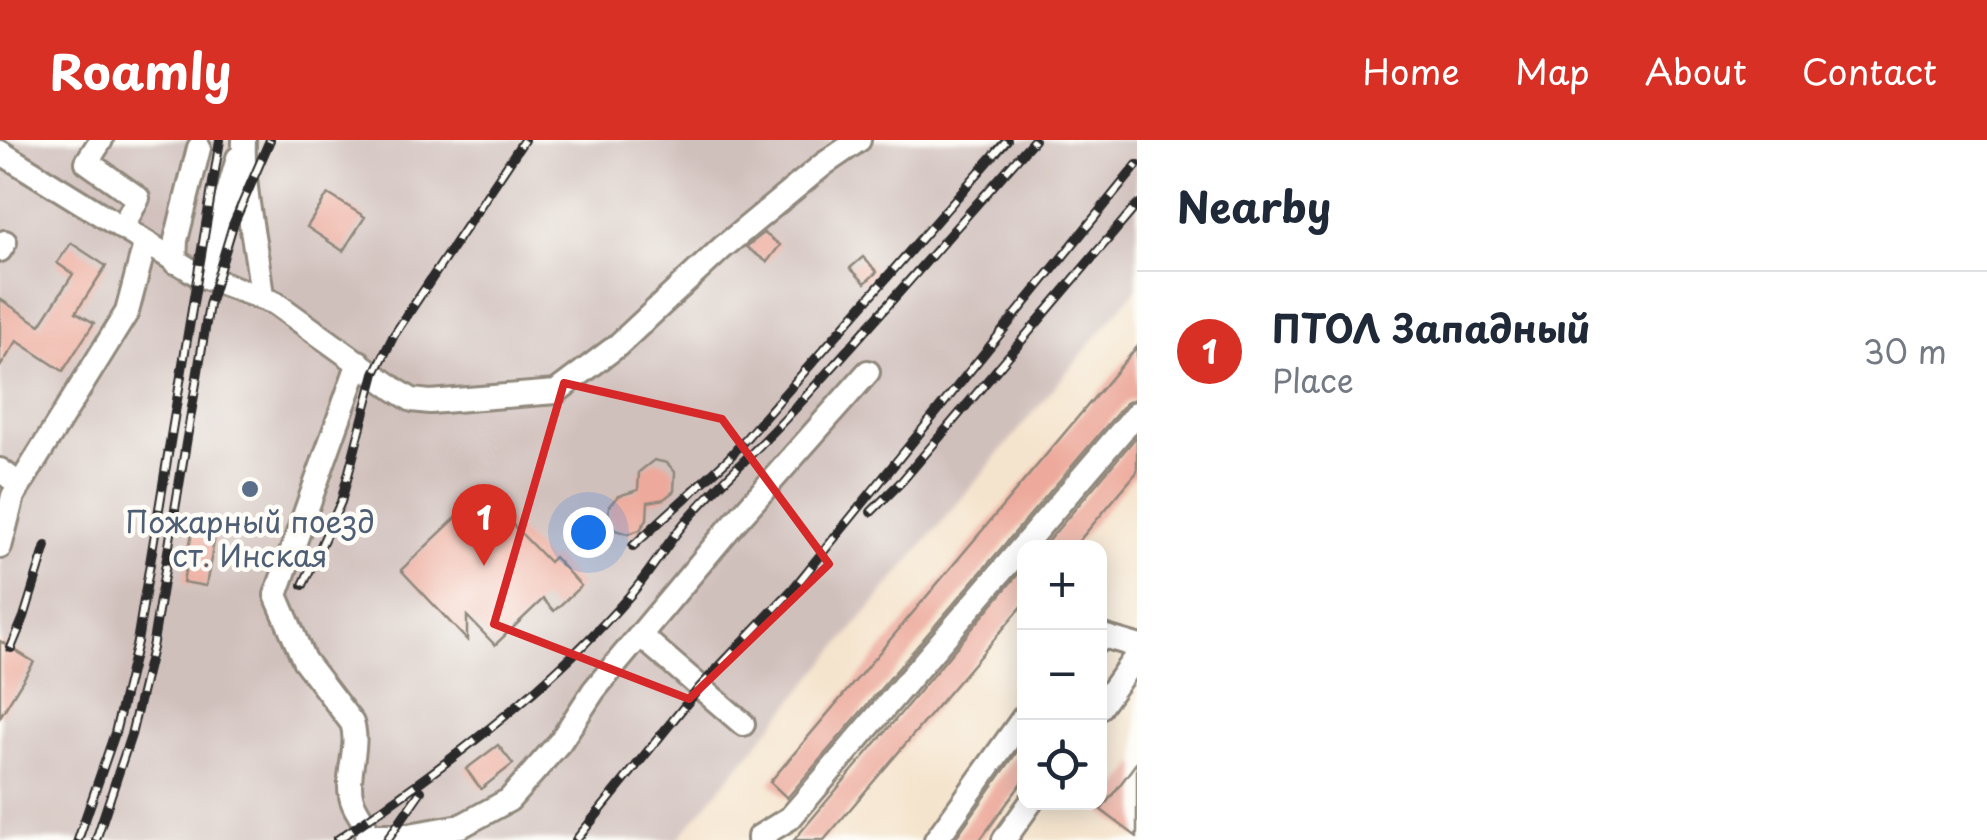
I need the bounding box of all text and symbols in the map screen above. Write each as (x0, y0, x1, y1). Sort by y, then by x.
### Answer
text: Roamly (50, 34, 232, 106)
text: Home (1363, 44, 1460, 97)
text: Map (1515, 44, 1590, 97)
text: About (1645, 44, 1747, 97)
text: Contact (1802, 44, 1937, 97)
text: Nearby (1177, 174, 1331, 237)
text: ПТОЛ Западный (1272, 299, 1591, 356)
text: 1 (1202, 327, 1217, 375)
text: 30 m (1863, 327, 1947, 375)
text: Place (1272, 356, 1354, 404)
marker: Пожарный поезд ст. Инская (239, 478, 261, 500)
pin: 1 (452, 484, 516, 566)
place label: Пожарный поезд ст. Инская (125, 498, 375, 577)
your location (563, 507, 614, 558)
map controls (1017, 540, 1107, 810)
button: + (1017, 540, 1107, 630)
button: − (1017, 630, 1107, 720)
button: locate (1017, 720, 1107, 810)

